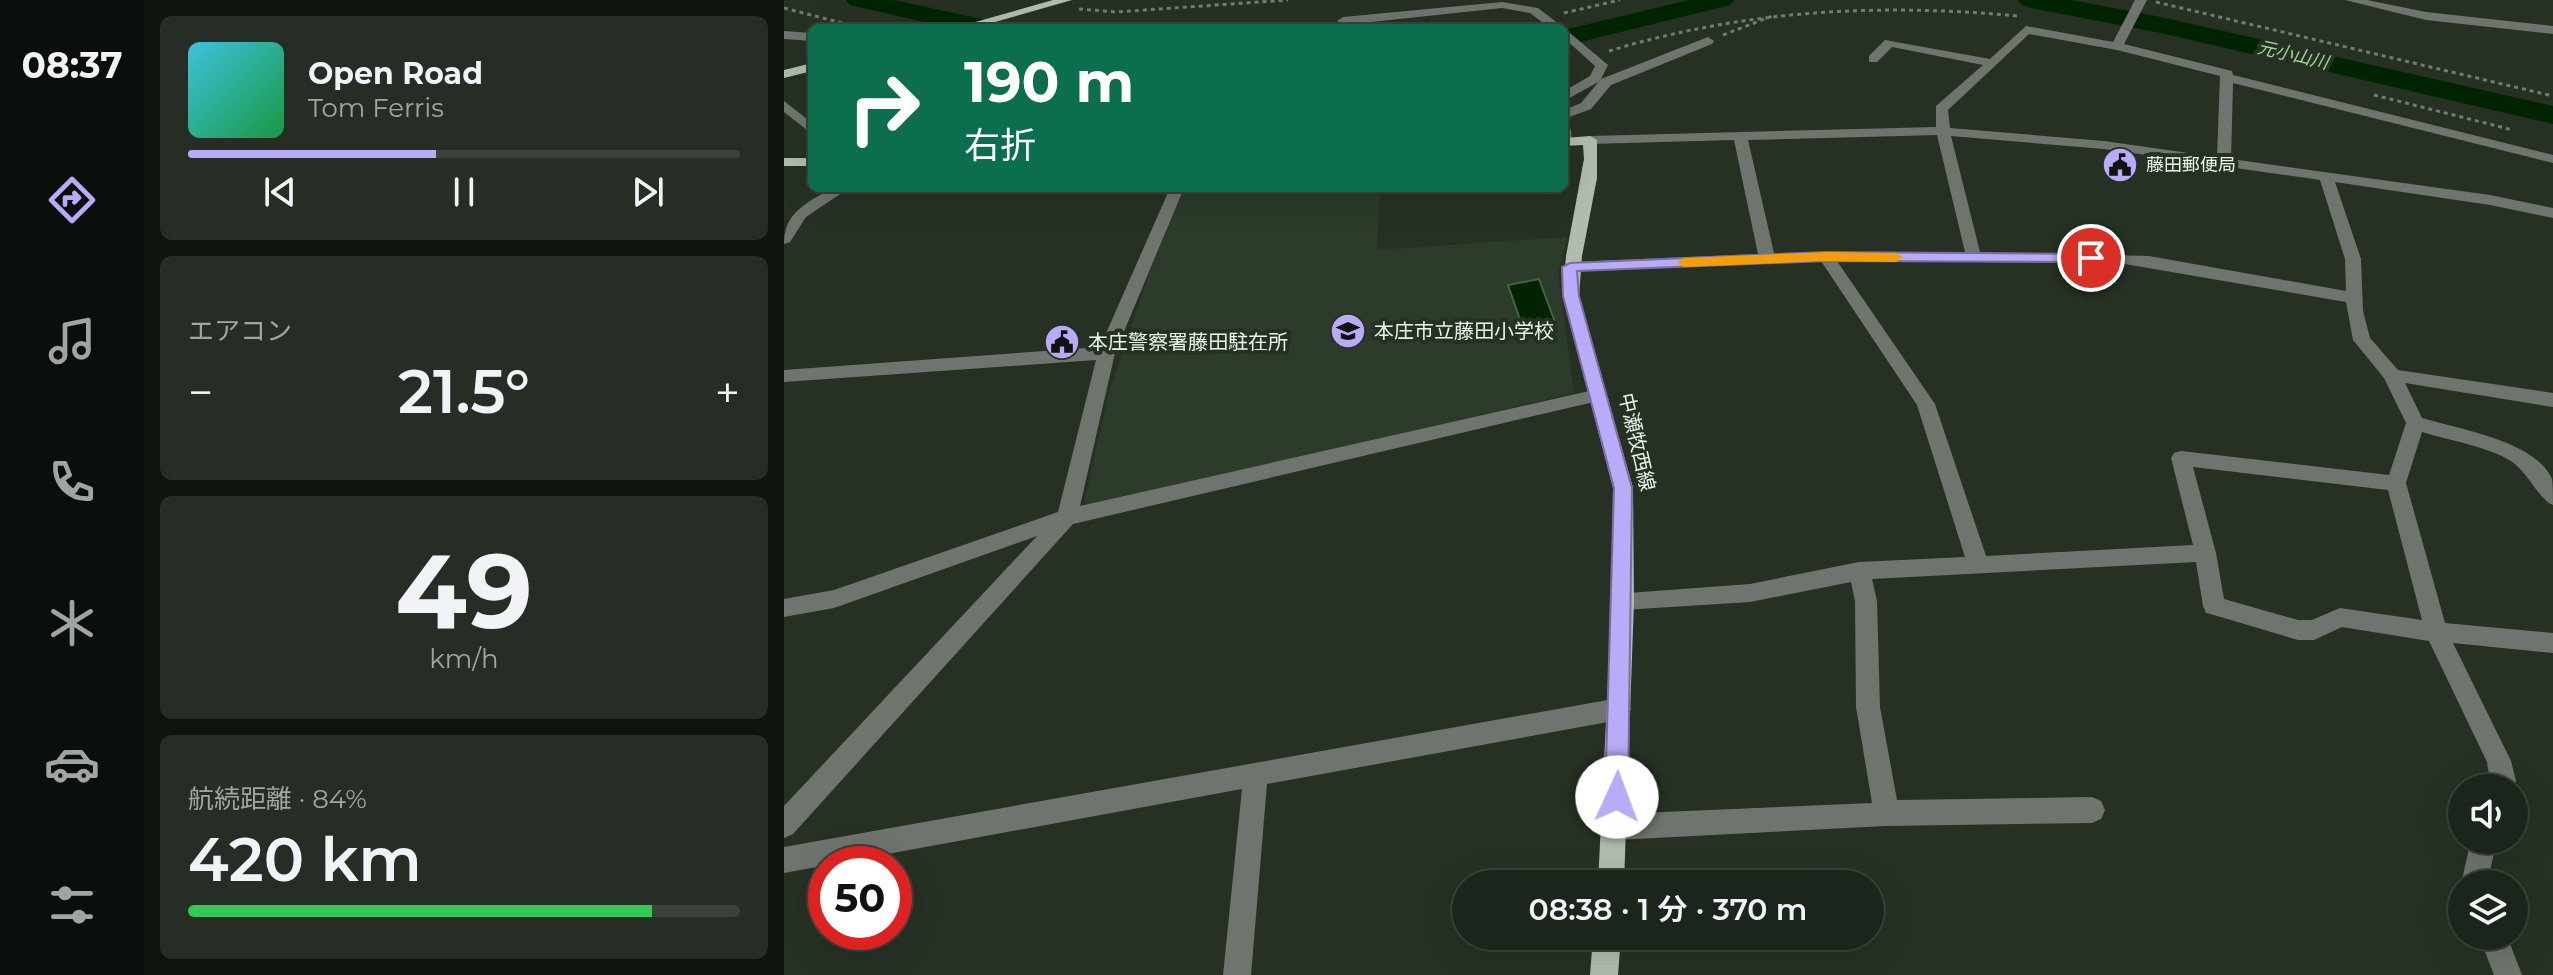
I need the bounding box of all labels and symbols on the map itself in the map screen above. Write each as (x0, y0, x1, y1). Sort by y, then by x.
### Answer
water label: 元小山川 (2255, 36, 2333, 74)
public building icon: 藤田郵便局 (2101, 146, 2139, 184)
place label: 藤田郵便局 (2146, 154, 2236, 176)
pin (2057, 224, 2125, 292)
school or university icon: 本庄市立藤田小学校 (1329, 312, 1367, 350)
place label: 本庄市立藤田小学校 (1374, 319, 1554, 343)
public building icon: 本庄警察署藤田駐在所 (1043, 323, 1081, 361)
place label: 本庄警察署藤田駐在所 (1088, 330, 1288, 354)
street label: 中瀬牧西線 (1614, 391, 1660, 493)
position arrow (1575, 755, 1659, 839)
speed limit sign: 50 (808, 846, 912, 950)

